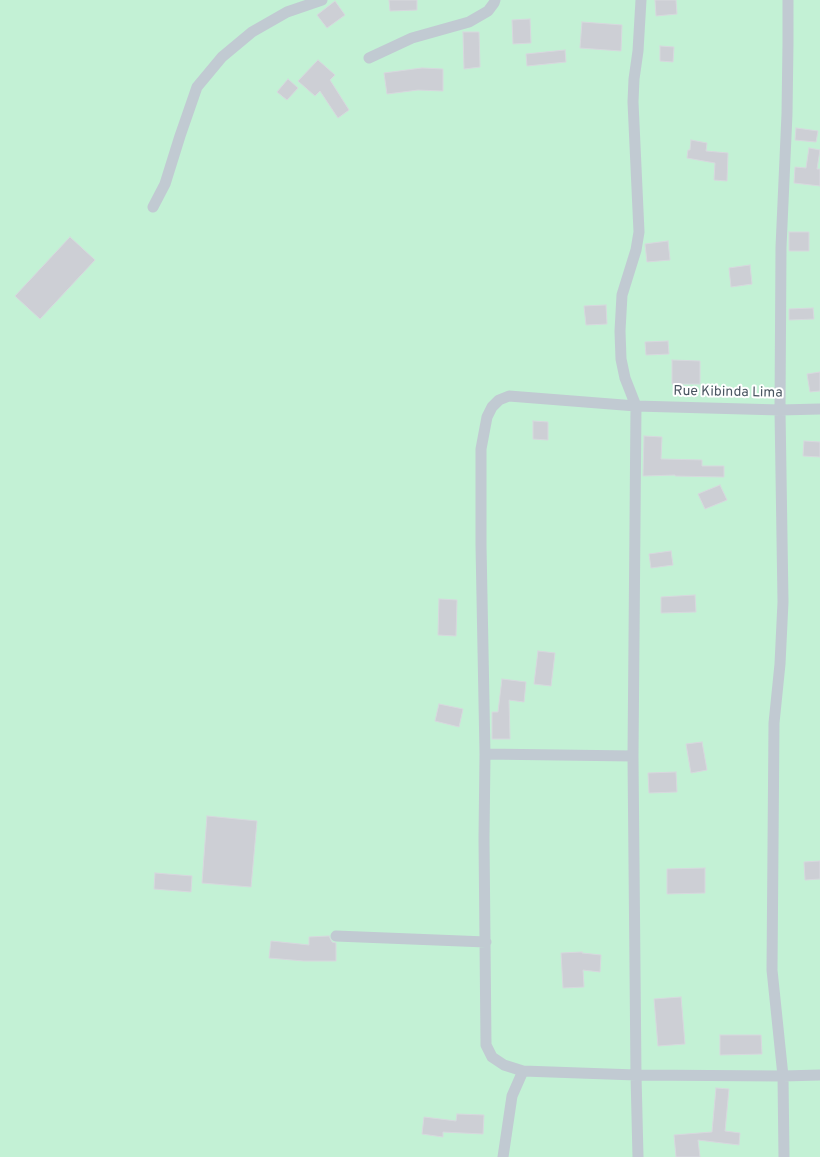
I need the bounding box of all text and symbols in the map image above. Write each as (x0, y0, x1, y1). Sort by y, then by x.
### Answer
street label: Rue Kibinda Lima (673, 384, 783, 402)

